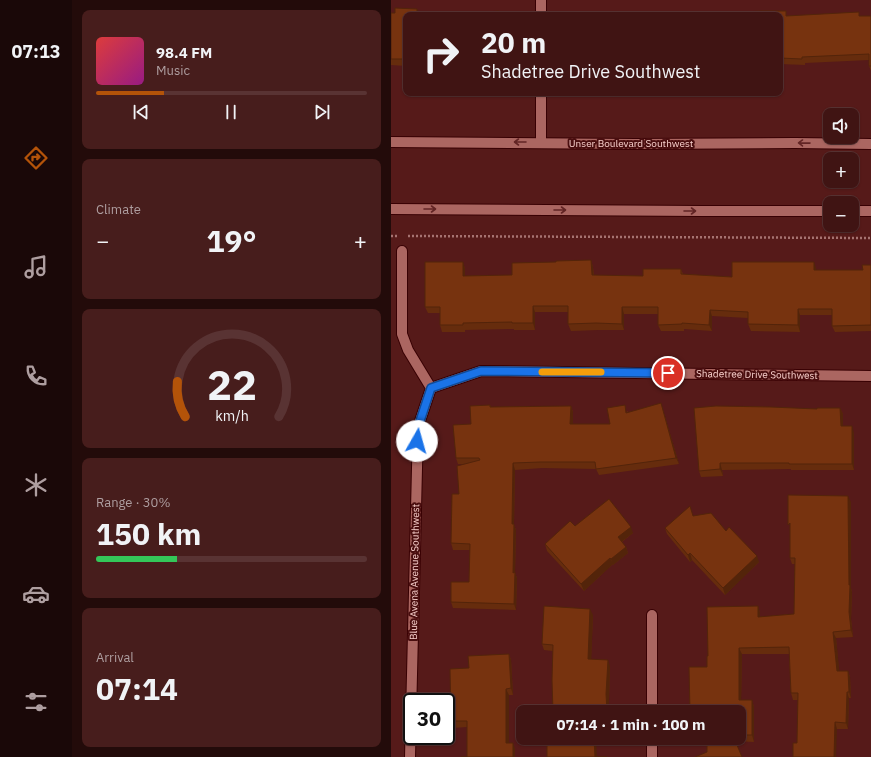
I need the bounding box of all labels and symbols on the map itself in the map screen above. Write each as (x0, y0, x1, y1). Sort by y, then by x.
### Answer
street label: Unser Boulevard Southwest (569, 137, 694, 150)
one-way arrow (514, 138, 527, 146)
one-way arrow (798, 139, 811, 147)
one-way arrow (423, 205, 436, 213)
one-way arrow (553, 206, 566, 214)
one-way arrow (683, 207, 696, 215)
pin (651, 356, 685, 390)
street label: Shadetree Drive Southwest (696, 367, 818, 382)
position arrow (396, 420, 438, 462)
street label: Blue Avena Avenue Southwest (407, 503, 422, 640)
speed limit sign: 30 (403, 693, 455, 745)

